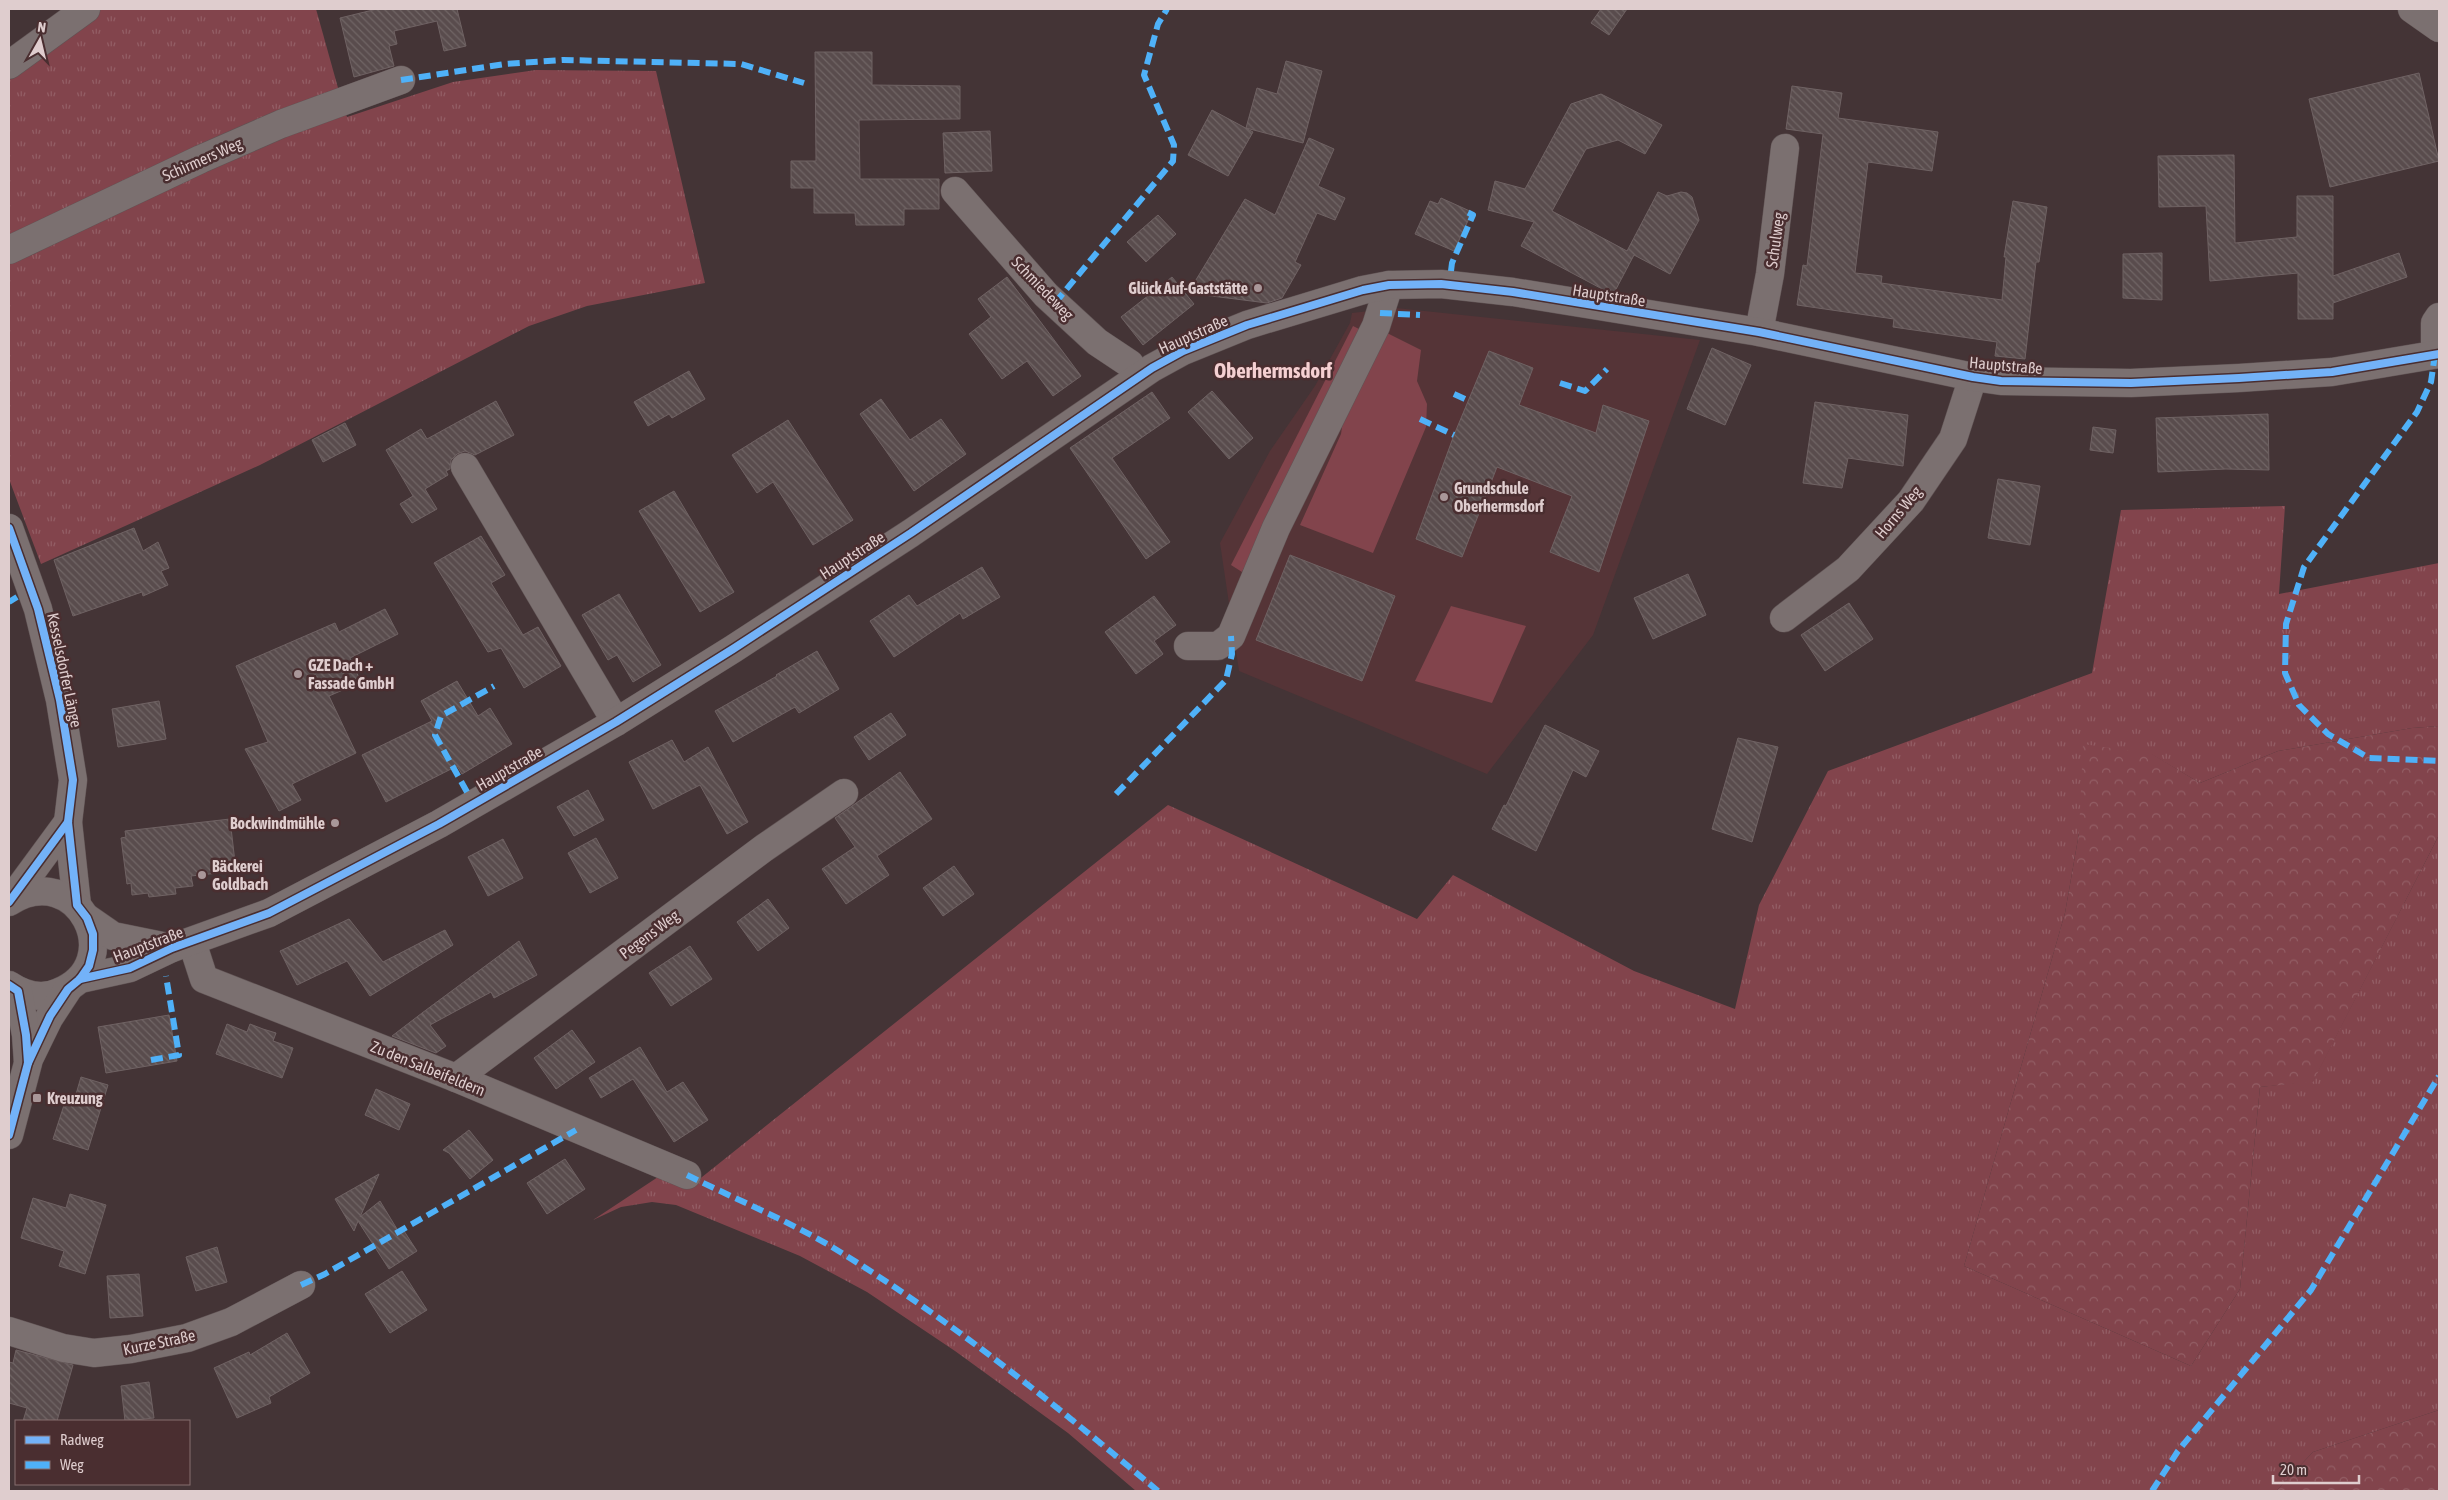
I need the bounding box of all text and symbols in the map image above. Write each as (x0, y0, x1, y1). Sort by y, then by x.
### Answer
north arrow (15, 15, 65, 65)
text: N (37, 19, 47, 36)
street label: Schirmers Weg (159, 133, 245, 186)
street label: Schulweg (1762, 211, 1789, 269)
street label: Schmiedeweg (1008, 253, 1078, 324)
place label: Glück Auf-Gaststätte (1128, 279, 1248, 297)
street label: Hauptstraße (1571, 280, 1647, 311)
marker: Glück Auf-Gaststätte (1252, 282, 1264, 294)
street label: Hauptstraße (1156, 311, 1231, 358)
street label: Hauptstraße (1968, 353, 2043, 378)
district label: Oberhermsdorf (1214, 358, 1332, 382)
place label: Grundschule Oberhermsdorf (1454, 479, 1544, 515)
street label: Horns Weg (1871, 482, 1926, 542)
marker: Grundschule Oberhermsdorf (1438, 491, 1450, 503)
street label: Hauptstraße (816, 527, 888, 583)
street label: Kesselsdorfer Länge (43, 611, 86, 729)
place label: GZE Dach + Fassade GmbH (308, 656, 394, 692)
marker: GZE Dach + Fassade GmbH (292, 668, 304, 680)
street label: Hauptstraße (473, 742, 546, 795)
place label: Bockwindmühle (230, 814, 325, 832)
marker: Bockwindmühle (329, 817, 341, 829)
place label: Bäckerei Goldbach (212, 857, 269, 893)
marker: Bäckerei Goldbach (196, 869, 208, 881)
street label: Pegens Weg (616, 906, 683, 963)
street label: Hauptstraße (110, 922, 186, 967)
street label: Zu den Salbeifeldern (368, 1037, 488, 1099)
place label: Kreuzung (47, 1089, 103, 1107)
marker: Kreuzung (31, 1092, 43, 1104)
street label: Kurze Straße (121, 1326, 197, 1358)
legend (15, 1420, 190, 1485)
text: Radweg (60, 1431, 104, 1448)
scale bar (2273, 1452, 2359, 1484)
text: Weg (60, 1456, 84, 1473)
text: 20 m (2280, 1461, 2307, 1478)

